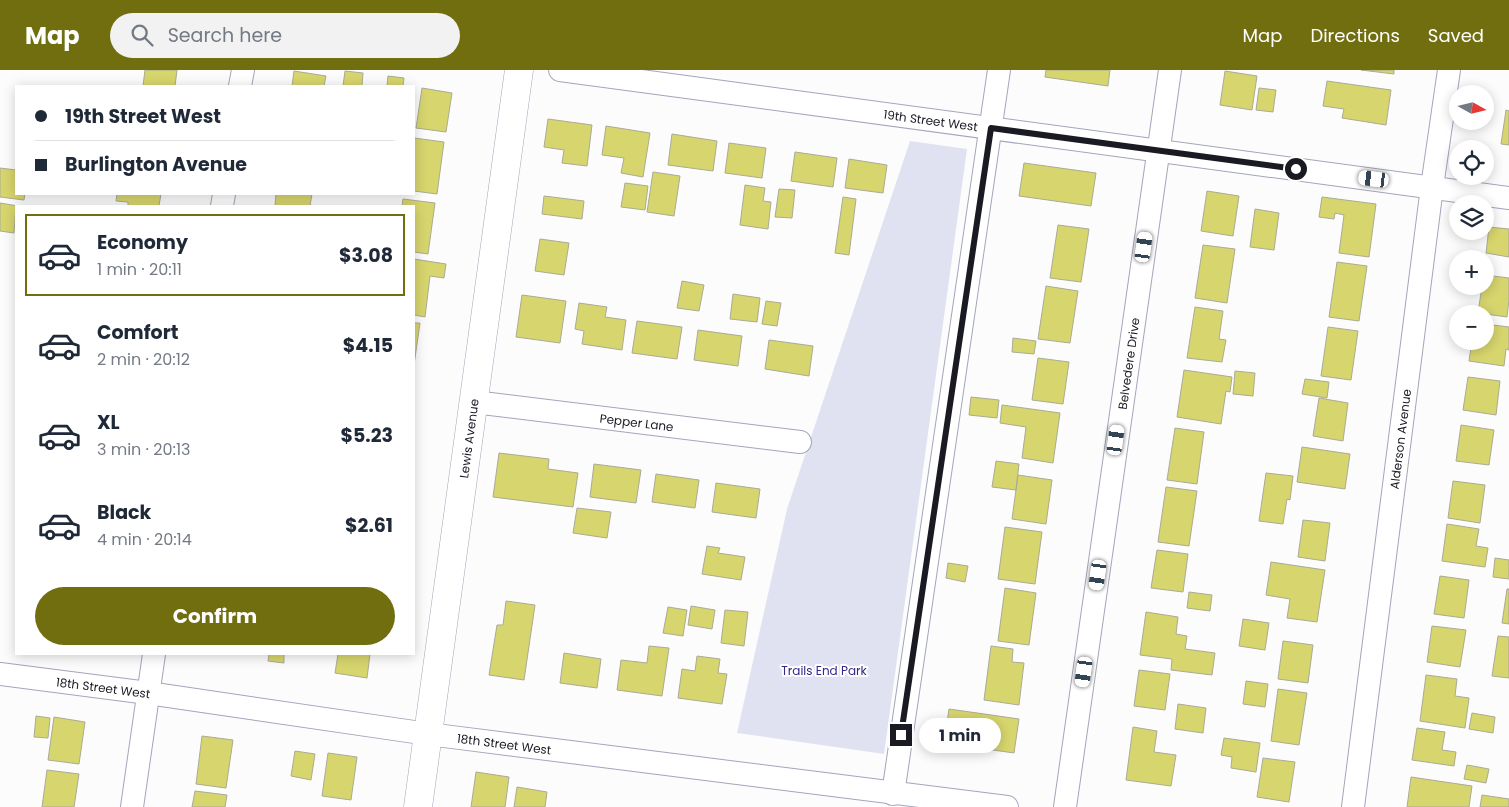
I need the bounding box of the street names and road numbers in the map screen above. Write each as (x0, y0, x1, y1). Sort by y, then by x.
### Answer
street label: 19th Street West (882, 105, 979, 135)
street label: Belvedere Drive (1113, 316, 1143, 411)
street label: Alderson Avenue (1385, 388, 1415, 490)
street label: Lewis Avenue (455, 398, 482, 479)
street label: Pepper Lane (599, 409, 675, 435)
street label: 18th Street West (55, 673, 151, 702)
street label: 18th Street West (456, 729, 552, 758)

